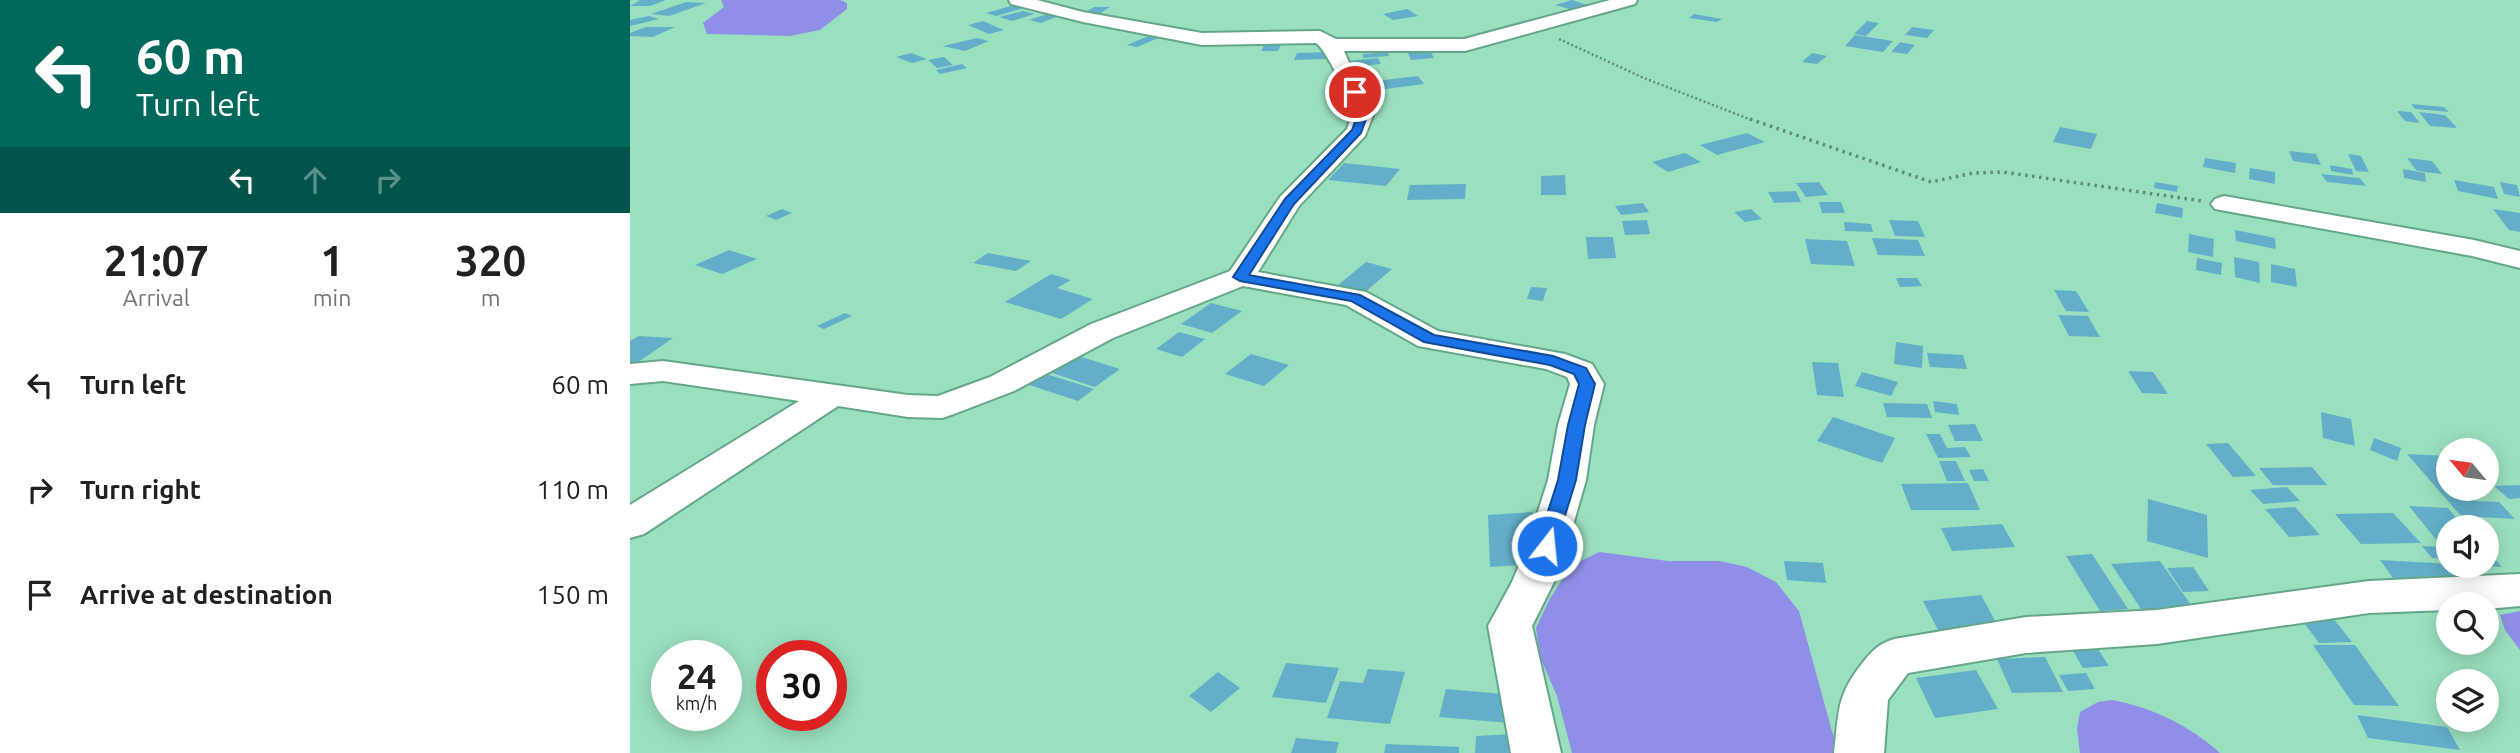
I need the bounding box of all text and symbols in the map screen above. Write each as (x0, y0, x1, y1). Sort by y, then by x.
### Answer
icon: left (21, 28, 112, 119)
text: 60 m (136, 28, 245, 83)
pin (1325, 62, 1385, 122)
icon: arrive (1336, 73, 1374, 111)
text: Turn left (136, 86, 260, 122)
icon: left (223, 161, 261, 199)
icon: ahead (296, 161, 334, 199)
icon: right (369, 161, 407, 199)
text: 21:07 (104, 237, 209, 284)
text: 1 (320, 237, 344, 284)
text: 320 (455, 237, 526, 284)
text: Arrival (123, 285, 190, 310)
text: min (313, 285, 351, 310)
text: m (481, 285, 501, 310)
icon: left (21, 366, 59, 404)
text: Turn left (80, 370, 186, 399)
text: 60 m (551, 370, 609, 399)
north arrow (2436, 438, 2499, 500)
map controls (2436, 438, 2499, 732)
icon: right (21, 471, 59, 509)
text: Turn right (80, 475, 201, 504)
text: 110 m (537, 475, 609, 504)
position arrow (1510, 509, 1584, 583)
button: sound (2436, 515, 2499, 578)
icon: arrive (21, 576, 59, 614)
text: Arrive at destination (80, 580, 333, 609)
text: 150 m (537, 580, 609, 609)
button: search (2436, 592, 2499, 655)
speed limit sign: 30 (756, 640, 847, 731)
text: 24 (677, 656, 716, 696)
button: layers (2436, 669, 2499, 732)
text: km/h (676, 693, 717, 713)

